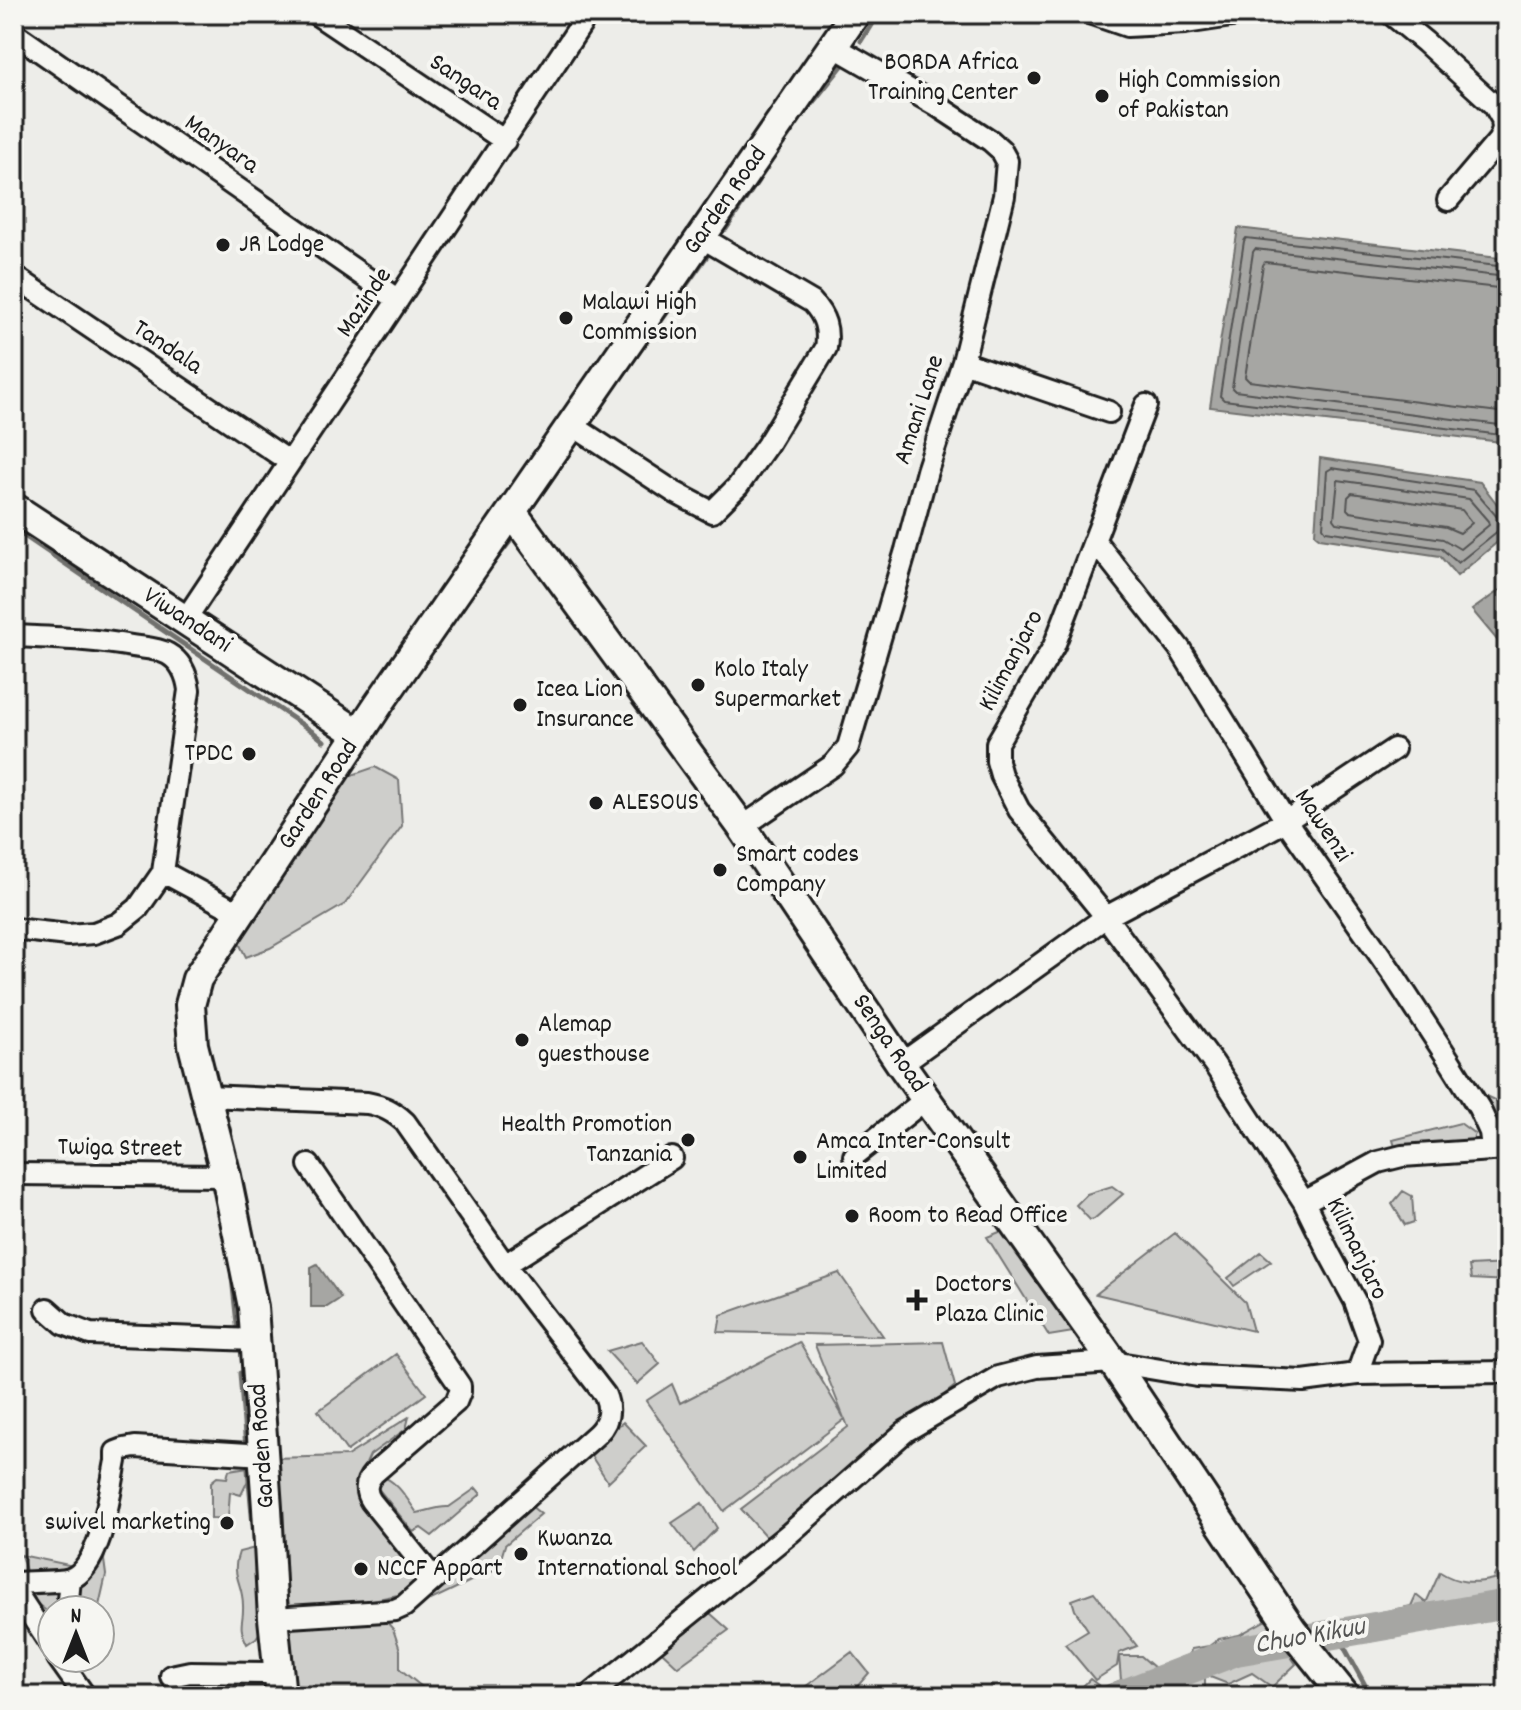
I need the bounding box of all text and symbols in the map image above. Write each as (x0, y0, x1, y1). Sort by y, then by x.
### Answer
street label: Sangara (421, 45, 510, 121)
place label: BORDA Africa Training Center (868, 45, 1019, 112)
place label: High Commission of Pakistan (1118, 63, 1280, 130)
marker: BORDA Africa Training Center (1025, 69, 1043, 87)
marker: High Commission of Pakistan (1093, 87, 1111, 105)
street label: Manyara (176, 106, 267, 185)
street label: Garden Road (675, 139, 777, 263)
place label: JR Lodge (239, 227, 324, 264)
marker: JR Lodge (214, 236, 232, 254)
street label: Mazinde (328, 260, 402, 346)
place label: Malawi High Commission (582, 285, 697, 352)
marker: Malawi High Commission (557, 309, 575, 327)
street label: Tandala (125, 311, 210, 385)
street label: Amani Lane (885, 350, 955, 470)
street label: Viwandani (135, 578, 239, 664)
street label: Kilimanjaro (970, 604, 1054, 718)
place label: Kolo Italy Supermarket (714, 652, 842, 719)
place label: Icea Lion Insurance (536, 672, 634, 739)
marker: Kolo Italy Supermarket (689, 676, 707, 694)
marker: Icea Lion Insurance (511, 696, 529, 714)
street label: Garden Road (269, 732, 369, 858)
place label: TPDC (185, 736, 233, 773)
marker: TPDC (240, 745, 258, 763)
street label: Mawenzi (1284, 782, 1360, 871)
place label: ALESOUS (612, 785, 699, 822)
marker: ALESOUS (587, 794, 605, 812)
place label: Smart codes Company (736, 837, 859, 904)
marker: Smart codes Company (711, 861, 729, 879)
street label: Senga Road (842, 987, 936, 1101)
place label: Alemap guesthouse (538, 1007, 650, 1074)
marker: Alemap guesthouse (513, 1031, 531, 1049)
place label: Health Promotion Tanzania (501, 1107, 673, 1174)
place label: Amca Inter-Consult Limited (816, 1124, 1011, 1191)
street label: Twiga Street (57, 1129, 183, 1169)
marker: Health Promotion Tanzania (679, 1131, 697, 1149)
marker: Amca Inter-Consult Limited (791, 1148, 809, 1166)
street label: Kilimanjaro (1315, 1191, 1397, 1307)
place label: Room to Read Office (868, 1198, 1068, 1235)
marker: Room to Read Office (843, 1207, 861, 1225)
place label: Doctors Plaza Clinic (935, 1267, 1044, 1334)
marker: Doctors Plaza Clinic (906, 1289, 928, 1311)
street label: Garden Road (240, 1382, 286, 1510)
place label: swivel marketing (45, 1505, 211, 1542)
marker: swivel marketing (218, 1514, 236, 1532)
place label: Kwanza International School (537, 1521, 737, 1588)
marker: Kwanza International School (512, 1545, 530, 1563)
place label: NCCF Appart (377, 1551, 503, 1588)
marker: NCCF Appart (352, 1560, 370, 1578)
north arrow (36, 1594, 116, 1674)
text: N (71, 1602, 82, 1633)
water label: Chuo Kikuu (1252, 1608, 1370, 1667)

